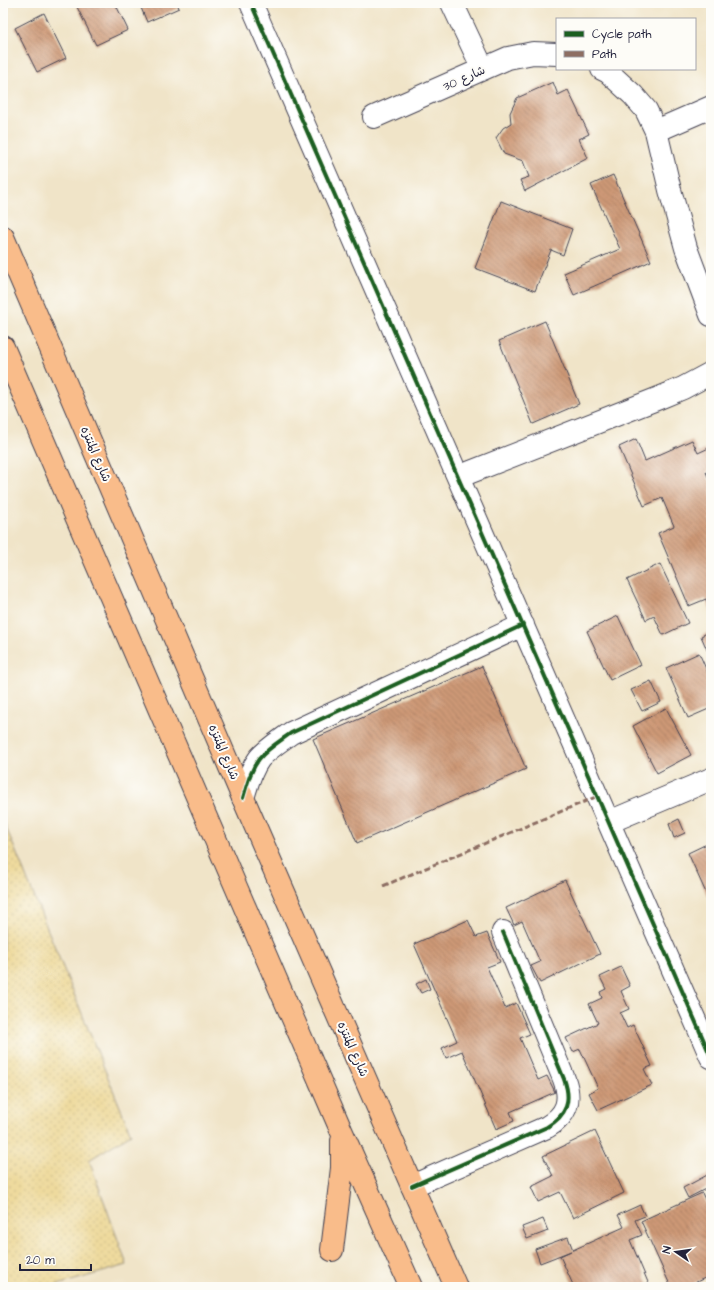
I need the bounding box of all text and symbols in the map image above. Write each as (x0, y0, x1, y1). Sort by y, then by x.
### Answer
legend (556, 18, 696, 70)
text: Cycle path (592, 26, 651, 44)
text: Path (592, 46, 617, 63)
street label: شارع 30 (440, 62, 488, 95)
street label: شارع المنتزه (76, 424, 115, 484)
street label: شارع المنتزه (204, 722, 243, 782)
street label: شارع المنتزه (333, 1019, 372, 1079)
north arrow (656, 1232, 696, 1272)
text: N (659, 1245, 675, 1255)
scale bar (20, 1246, 91, 1272)
text: 20 m (26, 1252, 55, 1269)

